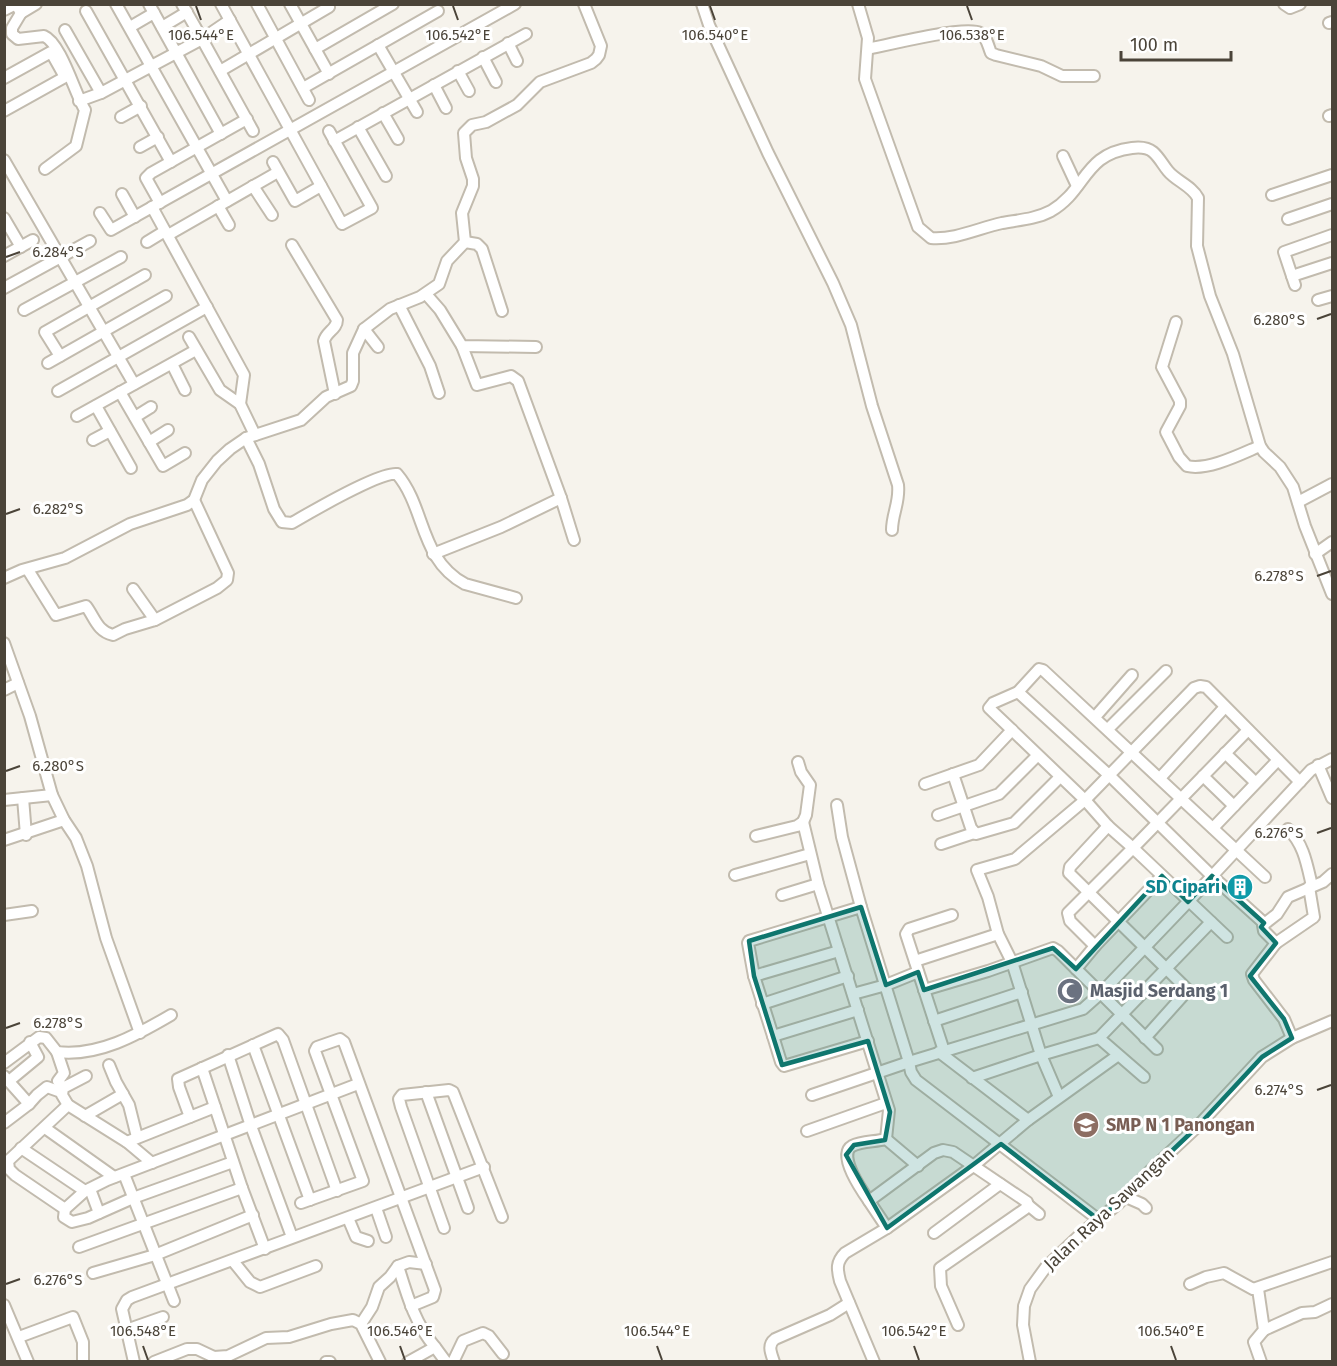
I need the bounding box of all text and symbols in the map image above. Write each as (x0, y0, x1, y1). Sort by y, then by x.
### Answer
scale bar (1121, 24, 1230, 62)
text: 106.544°E (168, 26, 234, 44)
text: 106.542°E (425, 26, 491, 44)
text: 106.540°E (682, 26, 748, 44)
text: 106.538°E (939, 26, 1005, 44)
text: 100 m (1130, 34, 1178, 56)
text: 6.284°S (32, 243, 84, 261)
text: 6.280°S (1253, 311, 1305, 329)
text: 6.282°S (33, 500, 83, 518)
text: 6.278°S (1254, 567, 1304, 585)
text: 6.280°S (32, 757, 84, 775)
text: 6.276°S (1254, 824, 1304, 842)
building icon: SD Cipari (1225, 872, 1255, 902)
place label: SD Cipari (1146, 876, 1220, 898)
mosque icon: Masjid Serdang 1 (1055, 976, 1085, 1006)
place label: Masjid Serdang 1 (1090, 980, 1228, 1002)
text: 6.278°S (33, 1014, 83, 1032)
text: 6.274°S (1255, 1081, 1303, 1099)
school or university icon: SMP N 1 Panongan (1071, 1110, 1101, 1140)
place label: SMP N 1 Panongan (1106, 1114, 1255, 1136)
street label: Jalan Raya Sawangan (1039, 1143, 1179, 1275)
text: 6.276°S (33, 1271, 83, 1289)
text: 106.548°E (110, 1322, 176, 1340)
text: 106.546°E (367, 1322, 433, 1340)
text: 106.544°E (624, 1322, 690, 1340)
text: 106.542°E (881, 1322, 947, 1340)
text: 106.540°E (1138, 1322, 1204, 1340)

